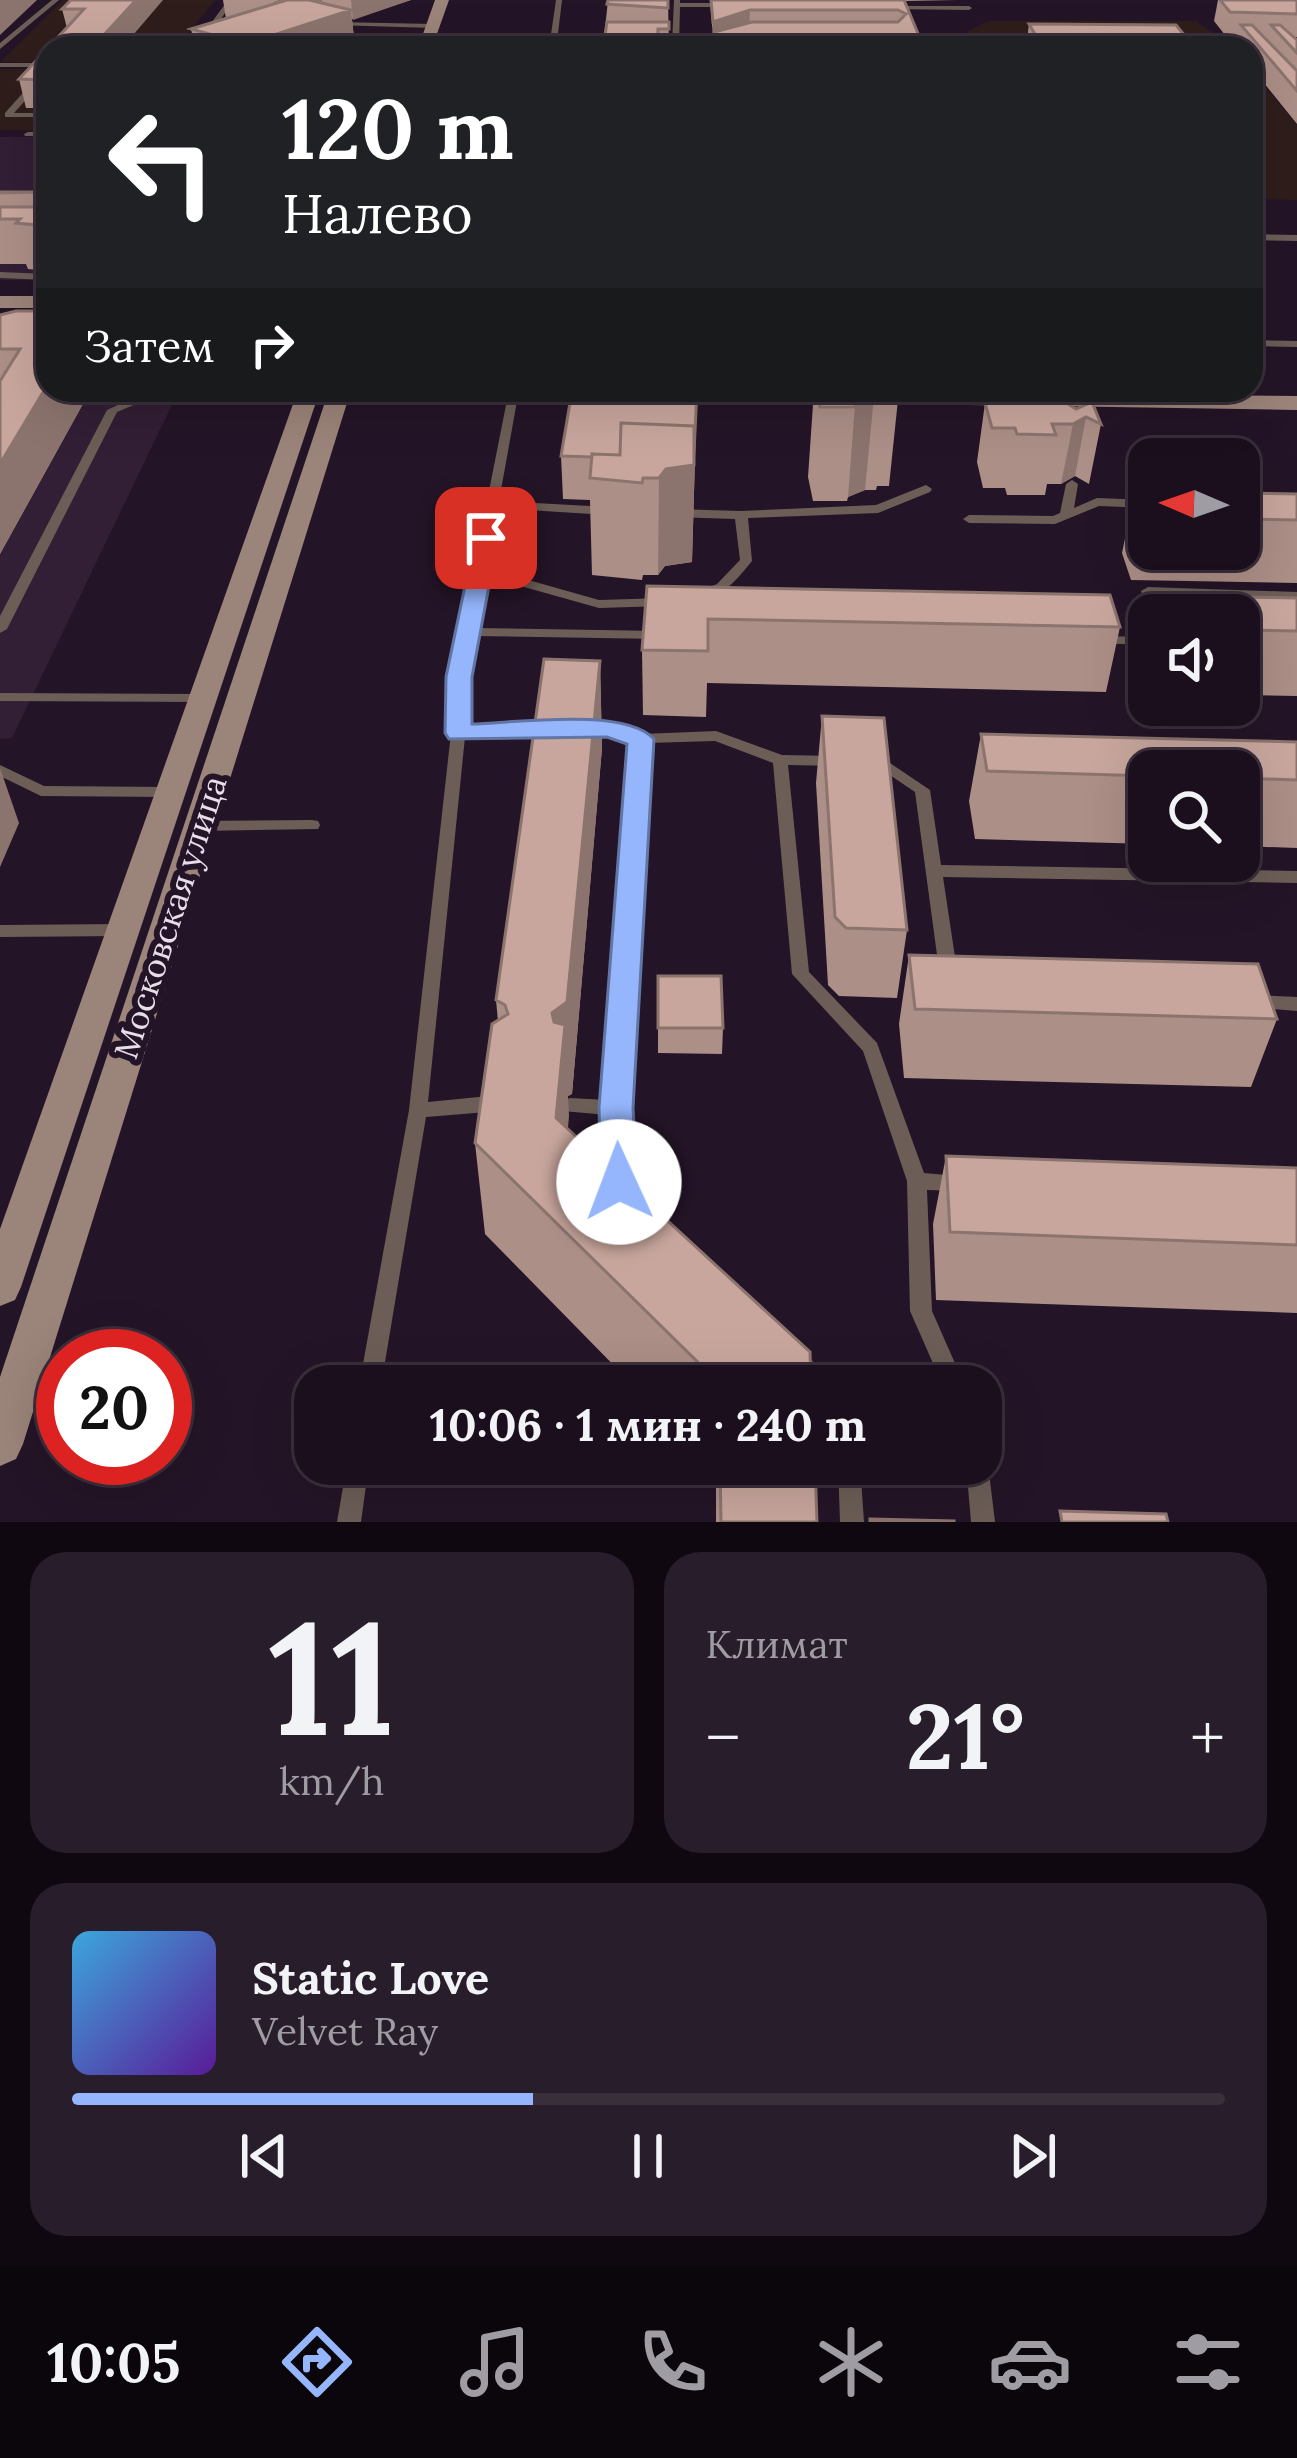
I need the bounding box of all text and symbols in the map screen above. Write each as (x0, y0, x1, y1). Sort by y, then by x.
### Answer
text: 120 m (282, 74, 514, 182)
icon: left (84, 84, 240, 240)
text: Налево (282, 179, 473, 248)
icon: right (239, 312, 305, 378)
text: Затем (84, 317, 215, 374)
north arrow (1128, 438, 1260, 570)
map controls (1128, 438, 1260, 882)
pin (435, 487, 537, 589)
icon: arrive (453, 505, 519, 571)
button: sound (1128, 594, 1260, 726)
button: search (1128, 750, 1260, 882)
street label: Московская улица (104, 770, 236, 1064)
position arrow (556, 1119, 682, 1245)
speed limit sign: 20 (36, 1329, 192, 1485)
text: 10:06 · 1 мин · 240 m (430, 1396, 866, 1453)
text: 11 (268, 1578, 395, 1778)
text: Климат (706, 1619, 848, 1669)
text: 21° (906, 1678, 1025, 1794)
text: − (706, 1695, 740, 1779)
text: + (1190, 1695, 1225, 1779)
text: km/h (279, 1756, 384, 1806)
text: Static Love (252, 1949, 489, 2006)
text: Velvet Ray (252, 2006, 438, 2056)
icon: previous (231, 2123, 297, 2189)
icon: pause (615, 2123, 681, 2189)
icon: next (1000, 2123, 1066, 2189)
icon: directions (275, 2320, 359, 2404)
icon: music (453, 2320, 537, 2404)
icon: phone (631, 2320, 715, 2404)
icon: climate (809, 2320, 893, 2404)
icon: car (988, 2320, 1072, 2404)
icon: filters (1166, 2320, 1250, 2404)
text: 10:05 (47, 2328, 180, 2397)

